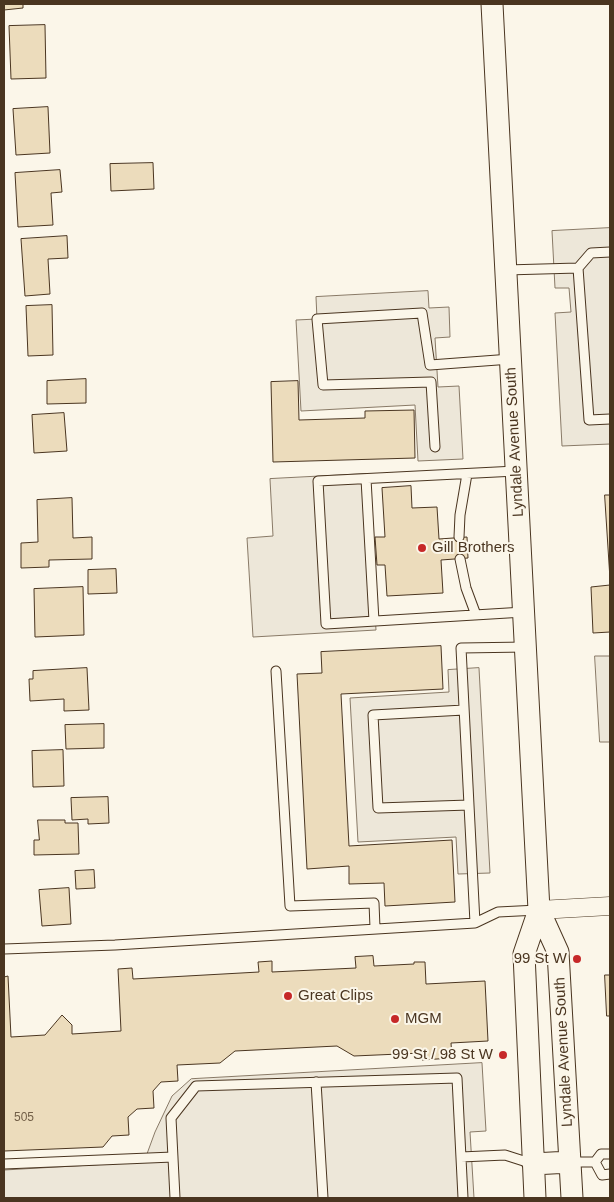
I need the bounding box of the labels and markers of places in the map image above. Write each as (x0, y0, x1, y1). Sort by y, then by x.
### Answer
place label: Gill Brothers (432, 539, 515, 557)
marker: Gill Brothers (416, 542, 428, 554)
place label: 99 St W (514, 950, 567, 968)
marker: 99 St W (571, 953, 583, 965)
place label: Great Clips (298, 987, 373, 1005)
marker: Great Clips (282, 990, 294, 1002)
place label: MGM (405, 1010, 442, 1028)
marker: MGM (389, 1013, 401, 1025)
place label: 99 St / 98 St W (392, 1046, 493, 1064)
marker: 99 St / 98 St W (497, 1049, 509, 1061)

